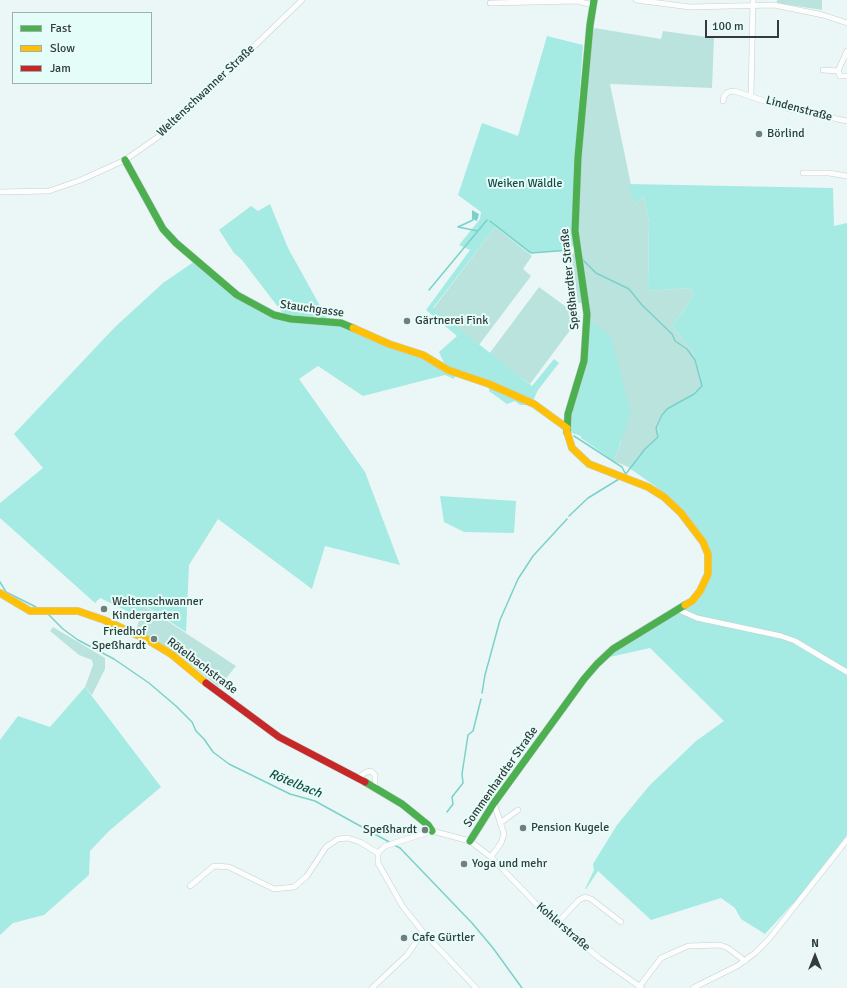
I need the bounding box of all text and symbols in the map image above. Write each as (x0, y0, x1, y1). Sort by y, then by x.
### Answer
legend (12, 12, 152, 84)
scale bar (707, 12, 781, 38)
text: 100 m (712, 19, 744, 34)
text: Fast (50, 21, 71, 36)
text: Slow (50, 41, 75, 56)
street label: Weltenschwanner Straße (154, 42, 258, 140)
text: Jam (50, 61, 71, 76)
street label: Lindenstraße (764, 93, 834, 125)
place label: Börlind (767, 127, 805, 141)
marker: Börlind (754, 129, 764, 139)
park label: Weiken Wäldle (487, 177, 563, 191)
street label: Speßhardter Straße (558, 228, 582, 330)
street label: Stauchgasse (279, 297, 345, 321)
place label: Gärtnerei Fink (415, 314, 488, 328)
marker: Gärtnerei Fink (402, 316, 412, 326)
place label: Weltenschwanner Kindergarten (112, 595, 203, 623)
marker: Weltenschwanner Kindergarten (99, 604, 109, 614)
place label: Friedhof Speßhardt (92, 625, 146, 653)
marker: Friedhof Speßhardt (149, 634, 159, 644)
street label: Rötelbachstraße (164, 635, 240, 697)
street label: Sommenhardter Straße (461, 724, 541, 830)
water label: Rötelbach (266, 766, 324, 802)
place label: Pension Kugele (531, 821, 609, 835)
place label: Speßhardt (363, 823, 417, 837)
marker: Pension Kugele (518, 823, 528, 833)
marker: Speßhardt (420, 825, 430, 835)
place label: Yoga und mehr (472, 857, 547, 871)
marker: Yoga und mehr (459, 859, 469, 869)
street label: Kohlerstraße (533, 900, 593, 954)
place label: Cafe Gürtler (412, 931, 475, 945)
marker: Cafe Gürtler (399, 933, 409, 943)
north arrow (795, 936, 835, 976)
text: N (811, 937, 819, 950)

